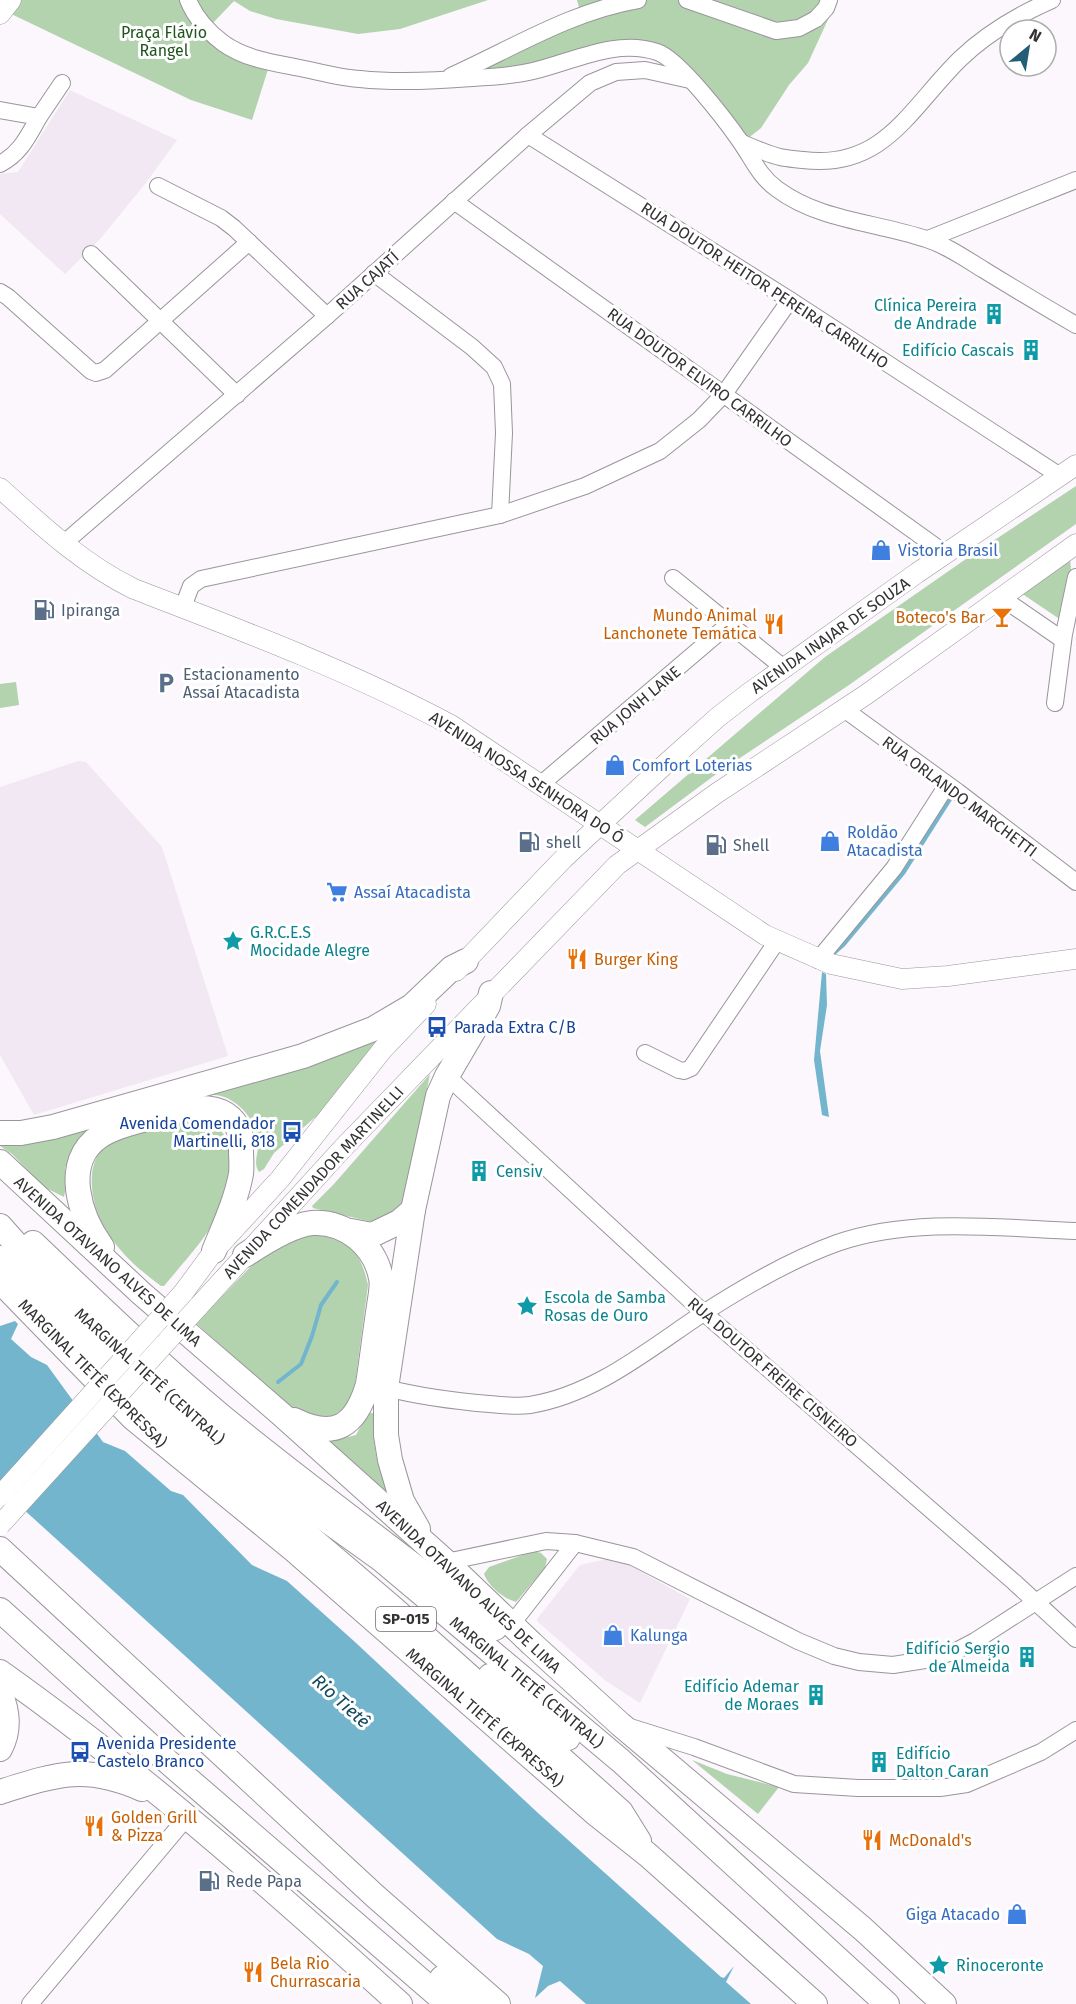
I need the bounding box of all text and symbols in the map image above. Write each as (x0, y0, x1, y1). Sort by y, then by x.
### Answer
north arrow (998, 18, 1058, 78)
park label: Praça Flávio Rangel (121, 23, 207, 60)
text: N (1026, 25, 1045, 46)
street label: RUA DOUTOR HEITOR PEREIRA CARRILHO (638, 198, 892, 373)
street label: RUA CAJATÍ (331, 246, 403, 313)
place label: Clínica Pereira de Andrade (874, 296, 977, 333)
building icon: Clínica Pereira de Andrade (982, 302, 1006, 326)
street label: RUA DOUTOR ELVIRO CARRILHO (604, 304, 796, 451)
building icon: Edifício Cascais (1019, 338, 1043, 362)
place label: Edifício Cascais (902, 341, 1014, 360)
shop icon: Vistoria Brasil (869, 538, 893, 562)
place label: Vistoria Brasil (898, 541, 998, 560)
street label: AVENIDA INAJAR DE SOUZA (747, 573, 914, 697)
fuel station icon: Ipiranga (32, 598, 56, 622)
place label: Ipiranga (61, 601, 120, 620)
bar icon: Boteco's Bar (990, 605, 1014, 629)
place label: Mundo Animal Lanchonete Temática (603, 606, 757, 643)
place label: Boteco's Bar (895, 608, 986, 627)
restaurant icon: Mundo Animal Lanchonete Temática (762, 612, 786, 636)
street label: RUA JONH LANE (586, 662, 684, 749)
place label: Estacionamento Assaí Atacadista (183, 665, 300, 702)
parking icon: Estacionamento Assaí Atacadista (154, 671, 178, 695)
street label: AVENIDA NOSSA SENHORA DO Ó (426, 706, 628, 848)
street label: RUA ORLANDO MARCHETTI (879, 732, 1041, 861)
shop icon: Comfort Loterias (603, 753, 627, 777)
place label: Comfort Loterias (632, 756, 752, 775)
place label: Roldão Atacadista (847, 823, 923, 860)
shop icon: Roldão Atacadista (818, 829, 842, 853)
fuel station icon: shell (517, 830, 541, 854)
place label: shell (546, 833, 581, 852)
fuel station icon: Shell (704, 833, 728, 857)
place label: Shell (733, 836, 770, 855)
supermarket icon: Assaí Atacadista (325, 880, 349, 904)
place label: Assaí Atacadista (354, 883, 471, 902)
place label: G.R.C.E.S Mocidade Alegre (250, 923, 370, 960)
place icon: G.R.C.E.S Mocidade Alegre (221, 929, 245, 953)
restaurant icon: Burger King (565, 947, 589, 971)
place label: Burger King (594, 950, 678, 969)
bus stop icon: Parada Extra C/B (425, 1015, 449, 1039)
place label: Parada Extra C/B (454, 1018, 576, 1037)
street label: AVENIDA COMENDADOR MARTINELLI (219, 1082, 408, 1282)
place label: Avenida Comendador Martinelli, 818 (120, 1114, 276, 1151)
bus stop icon: Avenida Comendador Martinelli, 818 (280, 1120, 304, 1144)
building icon: Censiv (467, 1159, 491, 1183)
place label: Censiv (496, 1162, 543, 1181)
street label: AVENIDA OTAVIANO ALVES DE LIMA (10, 1172, 206, 1351)
place label: Escola de Samba Rosas de Ouro (544, 1288, 666, 1325)
street label: MARGINAL TIETÊ (EXPRESSA) (14, 1294, 172, 1452)
place icon: Escola de Samba Rosas de Ouro (515, 1294, 539, 1318)
street label: RUA DOUTOR FREIRE CISNEIRO (684, 1294, 861, 1451)
street label: MARGINAL TIETÊ (CENTRAL) (71, 1303, 229, 1449)
street label: AVENIDA OTAVIANO ALVES DE LIMA (373, 1496, 565, 1677)
road number: SP-015 (376, 1607, 436, 1631)
street label: MARGINAL TIETÊ (CENTRAL) (446, 1612, 608, 1752)
shop icon: Kalunga (601, 1623, 625, 1647)
place label: Kalunga (630, 1626, 688, 1645)
place label: Edifício Sergio de Almeida (906, 1639, 1010, 1676)
street label: MARGINAL TIETÊ (EXPRESSA) (402, 1643, 568, 1791)
building icon: Edifício Sergio de Almeida (1015, 1645, 1039, 1669)
water label: Rio Tietê (308, 1669, 374, 1733)
place label: Edifício Ademar de Moraes (684, 1677, 800, 1714)
building icon: Edifício Ademar de Moraes (804, 1683, 828, 1707)
place label: Avenida Presidente Castelo Branco (97, 1734, 236, 1771)
bus stop icon: Avenida Presidente Castelo Branco (68, 1740, 92, 1764)
place label: Edifício Dalton Caran (896, 1744, 989, 1781)
building icon: Edifício Dalton Caran (867, 1750, 891, 1774)
place label: Golden Grill & Pizza (111, 1808, 197, 1845)
restaurant icon: Golden Grill & Pizza (82, 1814, 106, 1838)
restaurant icon: McDonald's (860, 1828, 884, 1852)
place label: McDonald's (889, 1831, 972, 1850)
fuel station icon: Rede Papa (197, 1869, 221, 1893)
place label: Rede Papa (226, 1872, 302, 1891)
shop icon: Giga Atacado (1005, 1902, 1029, 1926)
place label: Giga Atacado (906, 1905, 1000, 1924)
place icon: Rinoceronte (927, 1953, 951, 1977)
place label: Bela Rio Churrascaria (270, 1954, 361, 1991)
place label: Rinoceronte (956, 1956, 1044, 1975)
restaurant icon: Bela Rio Churrascaria (241, 1960, 265, 1984)

